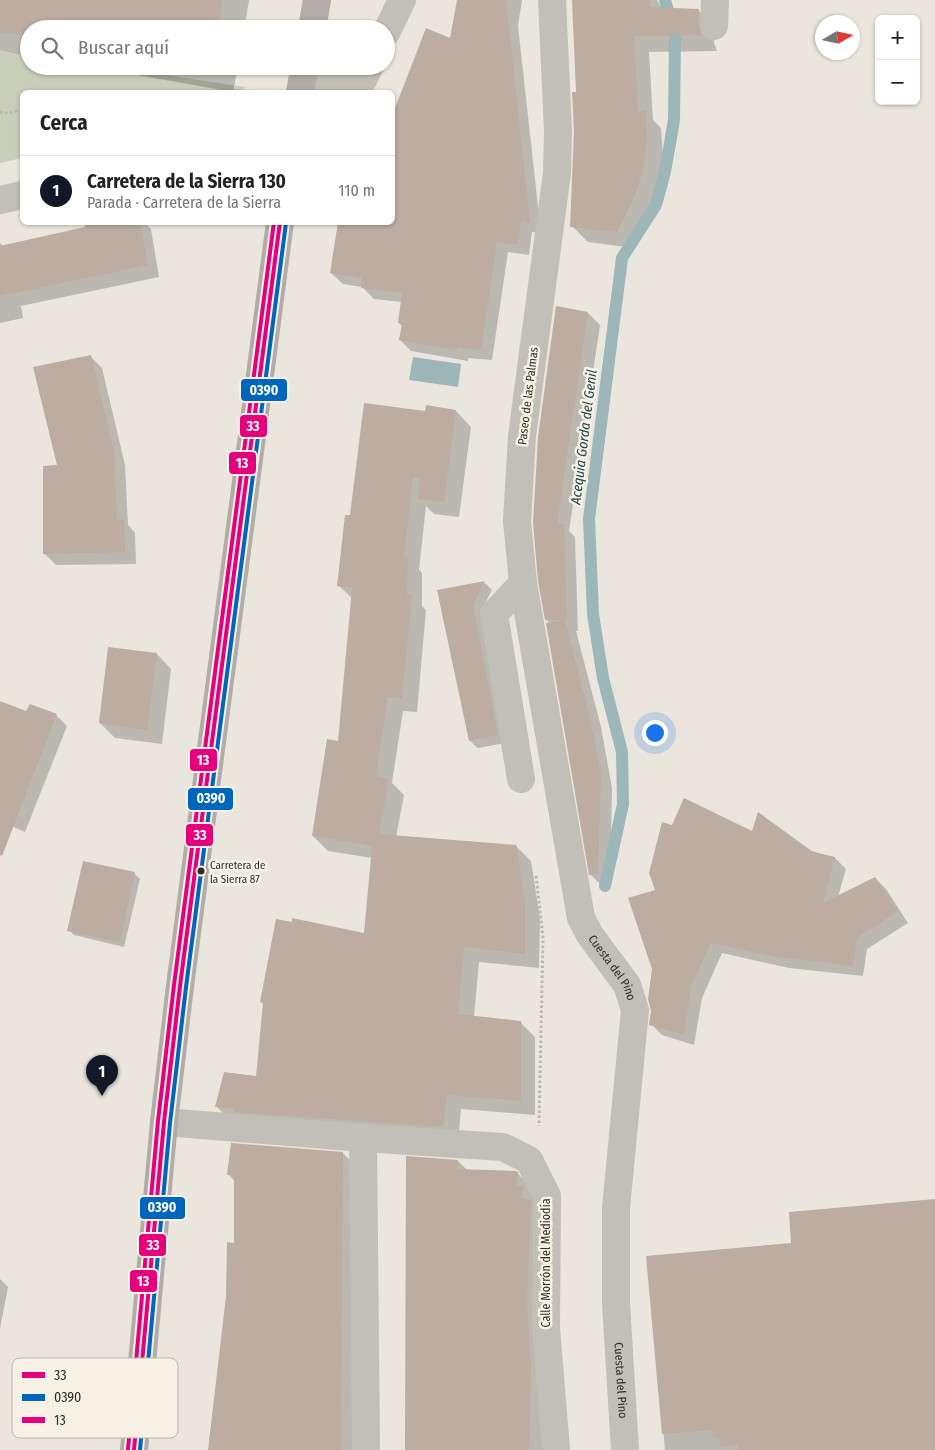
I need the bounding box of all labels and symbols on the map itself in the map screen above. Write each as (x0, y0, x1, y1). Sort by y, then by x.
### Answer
north arrow (815, 15, 860, 60)
street label: Paseo de las Palmas (515, 346, 541, 446)
water label: Acequia Gorda del Genil (567, 368, 601, 506)
line badge: 0390 (240, 378, 288, 402)
text: 0390 (250, 382, 279, 399)
line badge: 33 (239, 414, 268, 438)
text: 33 (245, 418, 260, 435)
line badge: 13 (228, 451, 257, 475)
text: 13 (236, 455, 249, 472)
your location (642, 720, 668, 746)
line badge: 13 (189, 748, 218, 772)
text: 13 (197, 752, 210, 769)
line badge: 0390 (187, 787, 234, 811)
text: 0390 (197, 790, 226, 807)
line badge: 33 (185, 823, 214, 847)
text: 33 (192, 827, 207, 844)
place label: Carretera de la Sierra 87 (210, 859, 265, 886)
marker: Carretera de la Sierra 87 (196, 866, 206, 876)
street label: Cuesta del Pino (585, 932, 638, 1002)
pin: 1 (86, 1055, 118, 1096)
line badge: 0390 (139, 1196, 186, 1220)
street label: Calle Morrón del Mediodía (539, 1198, 553, 1328)
text: 0390 (148, 1199, 177, 1216)
line badge: 33 (138, 1233, 167, 1257)
text: 33 (145, 1237, 160, 1254)
line badge: 13 (129, 1269, 158, 1293)
text: 13 (137, 1273, 150, 1290)
street label: Cuesta del Pino (611, 1342, 630, 1419)
legend (12, 1358, 178, 1438)
text: 33 (54, 1367, 67, 1384)
text: 0390 (54, 1389, 81, 1406)
text: 13 (54, 1412, 66, 1429)

